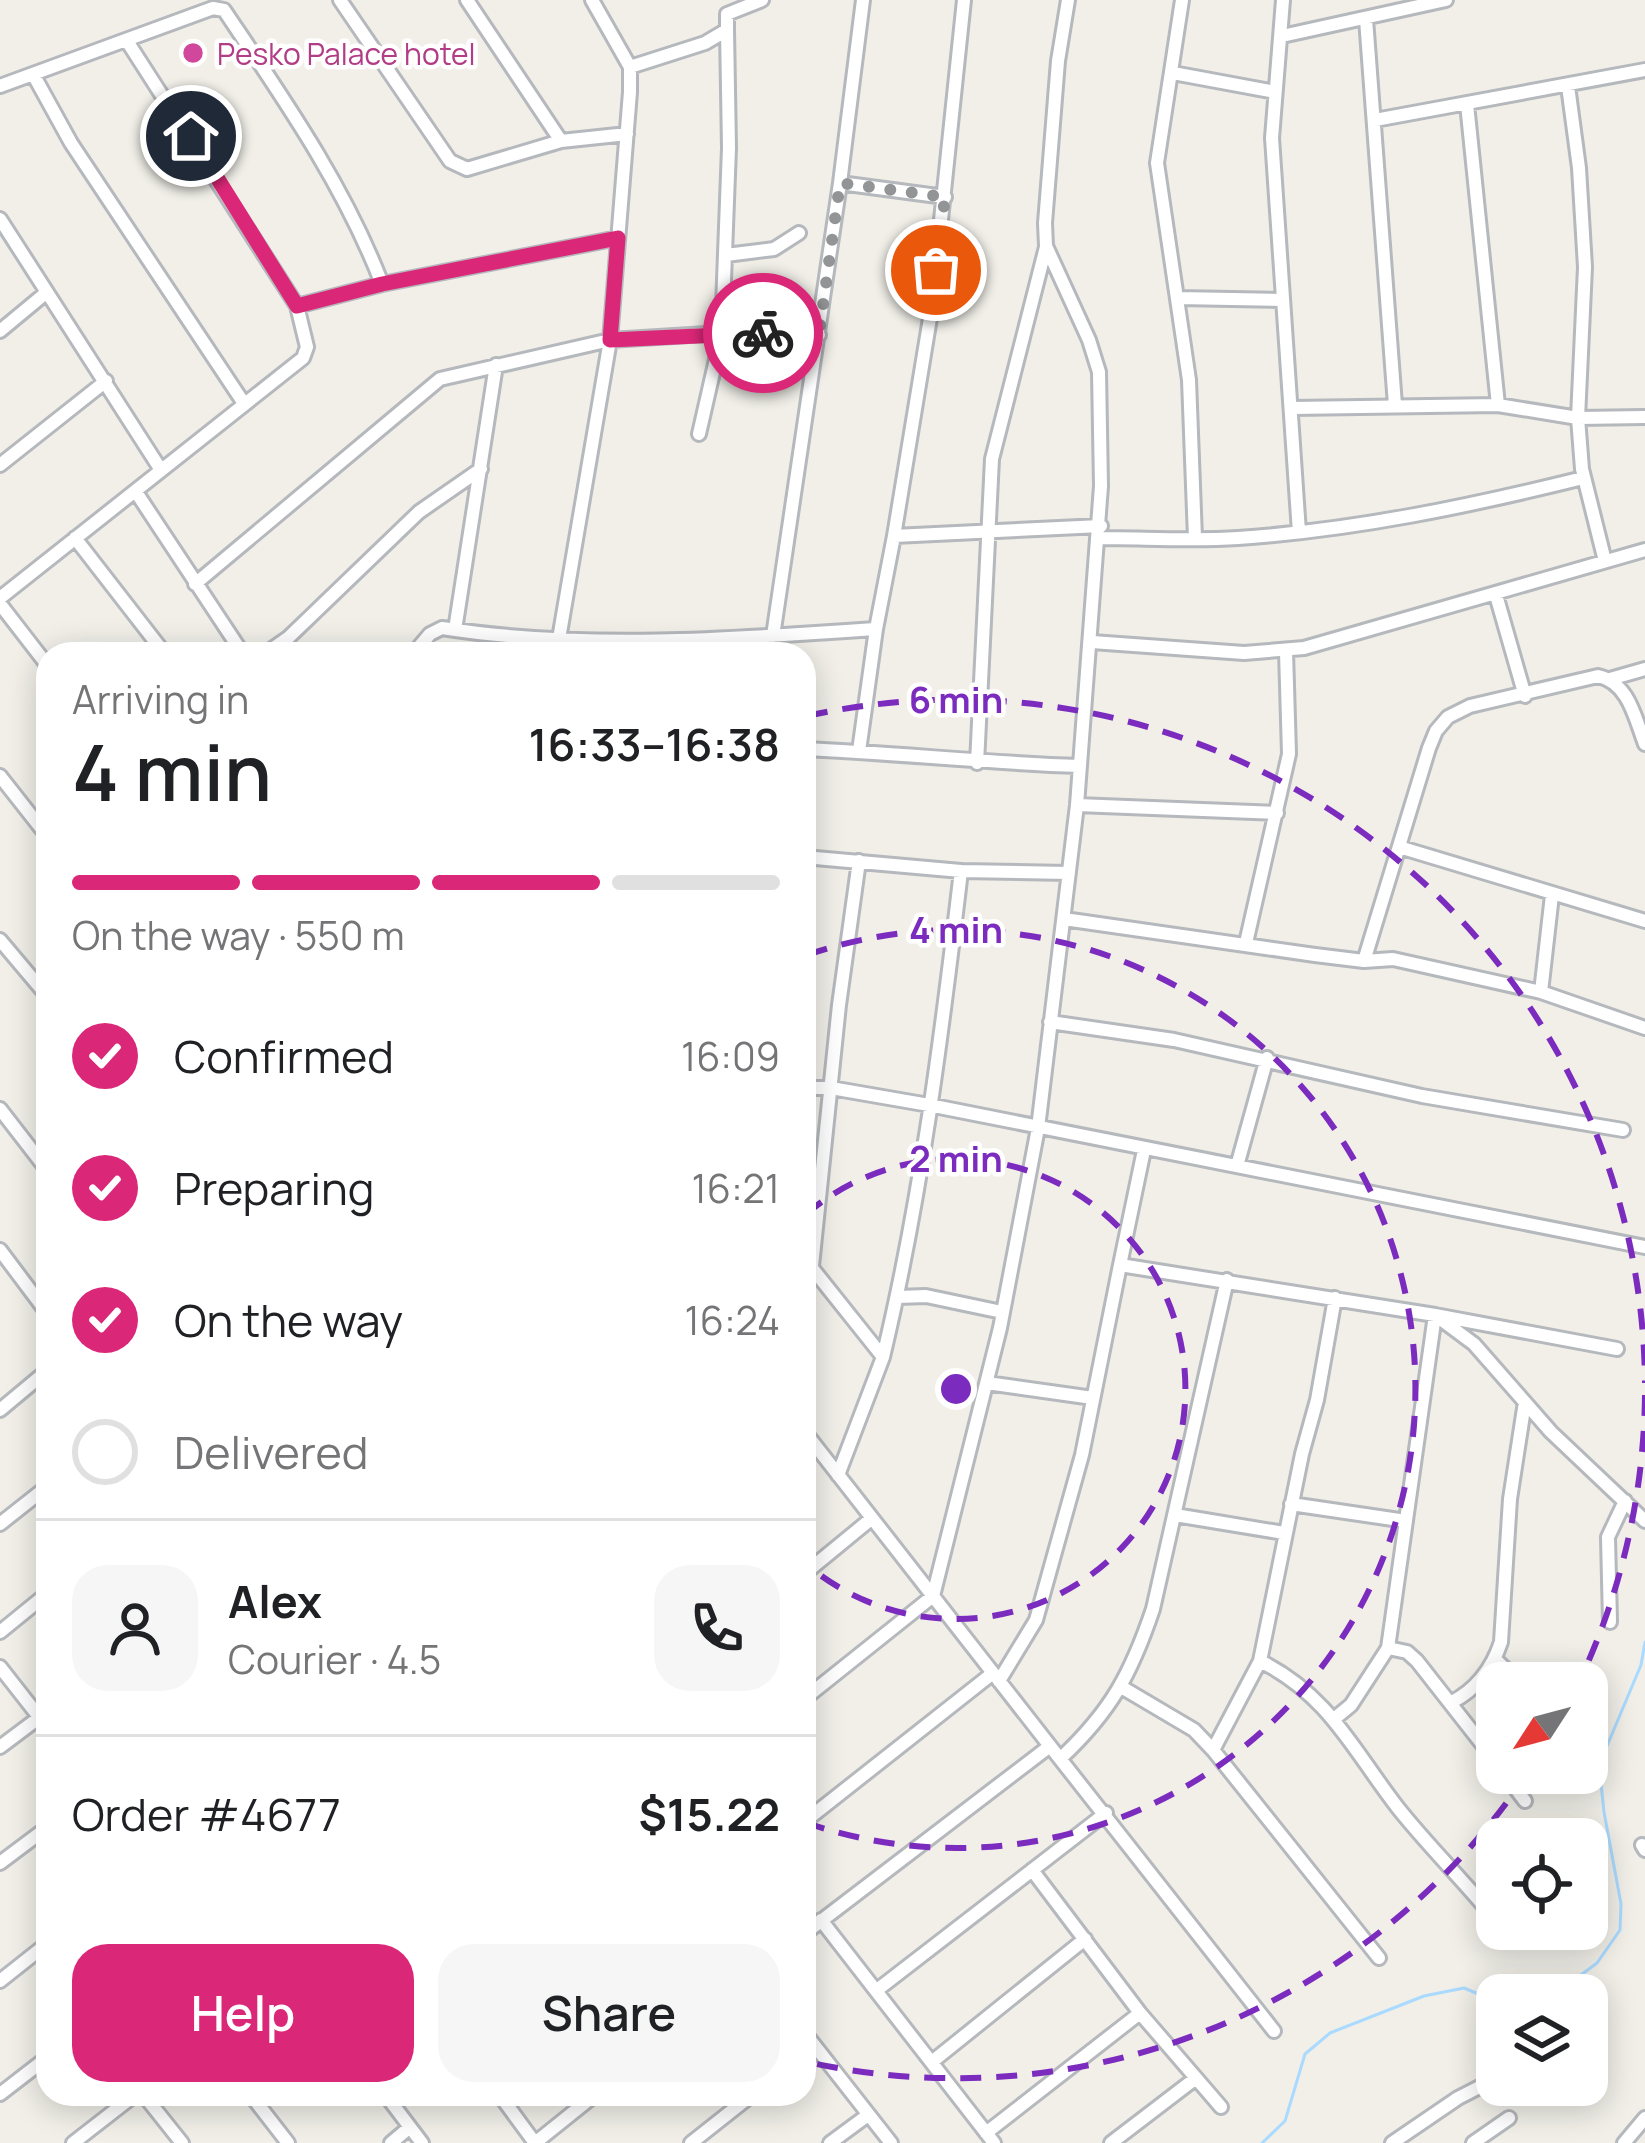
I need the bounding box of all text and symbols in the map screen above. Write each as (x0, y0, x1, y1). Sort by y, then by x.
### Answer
place label: Pesko Palace hotel (217, 33, 476, 74)
marker: Pesko Palace hotel (180, 40, 206, 66)
pin (140, 85, 242, 187)
icon: home (158, 103, 224, 169)
pin (885, 219, 987, 321)
icon: bag (903, 237, 969, 303)
courier (703, 273, 823, 393)
icon: bike (730, 300, 796, 366)
text: Arriving in (72, 672, 249, 726)
text: 6 min (909, 675, 1003, 724)
text: 16:33–16:38 (528, 713, 780, 775)
text: 4 min (72, 718, 272, 824)
text: 4 min (909, 905, 1003, 954)
text: On the way · 550 m (72, 908, 405, 962)
icon: check (72, 1023, 138, 1089)
text: Confirmed (174, 1025, 394, 1087)
text: 16:09 (681, 1029, 780, 1083)
text: 2 min (909, 1134, 1003, 1183)
icon: check (72, 1155, 138, 1221)
text: Preparing (174, 1157, 374, 1219)
text: 16:21 (691, 1161, 780, 1215)
icon: check (72, 1287, 138, 1353)
text: On the way (174, 1289, 403, 1351)
text: 16:24 (684, 1293, 780, 1347)
centre of rings (935, 1368, 977, 1410)
text: Delivered (174, 1421, 369, 1483)
button: person (72, 1565, 198, 1691)
button: phone (654, 1565, 780, 1691)
text: Alex (228, 1570, 322, 1632)
text: Courier · 4.5 (228, 1632, 441, 1686)
north arrow (1476, 1662, 1608, 1794)
map controls (1476, 1662, 1608, 2106)
text: Order #4677 (72, 1783, 341, 1845)
text: $15.22 (638, 1783, 780, 1845)
button: locate (1476, 1818, 1608, 1950)
button: Help (72, 1944, 414, 2082)
button: Share (438, 1944, 780, 2082)
button: layers (1476, 1974, 1608, 2106)

